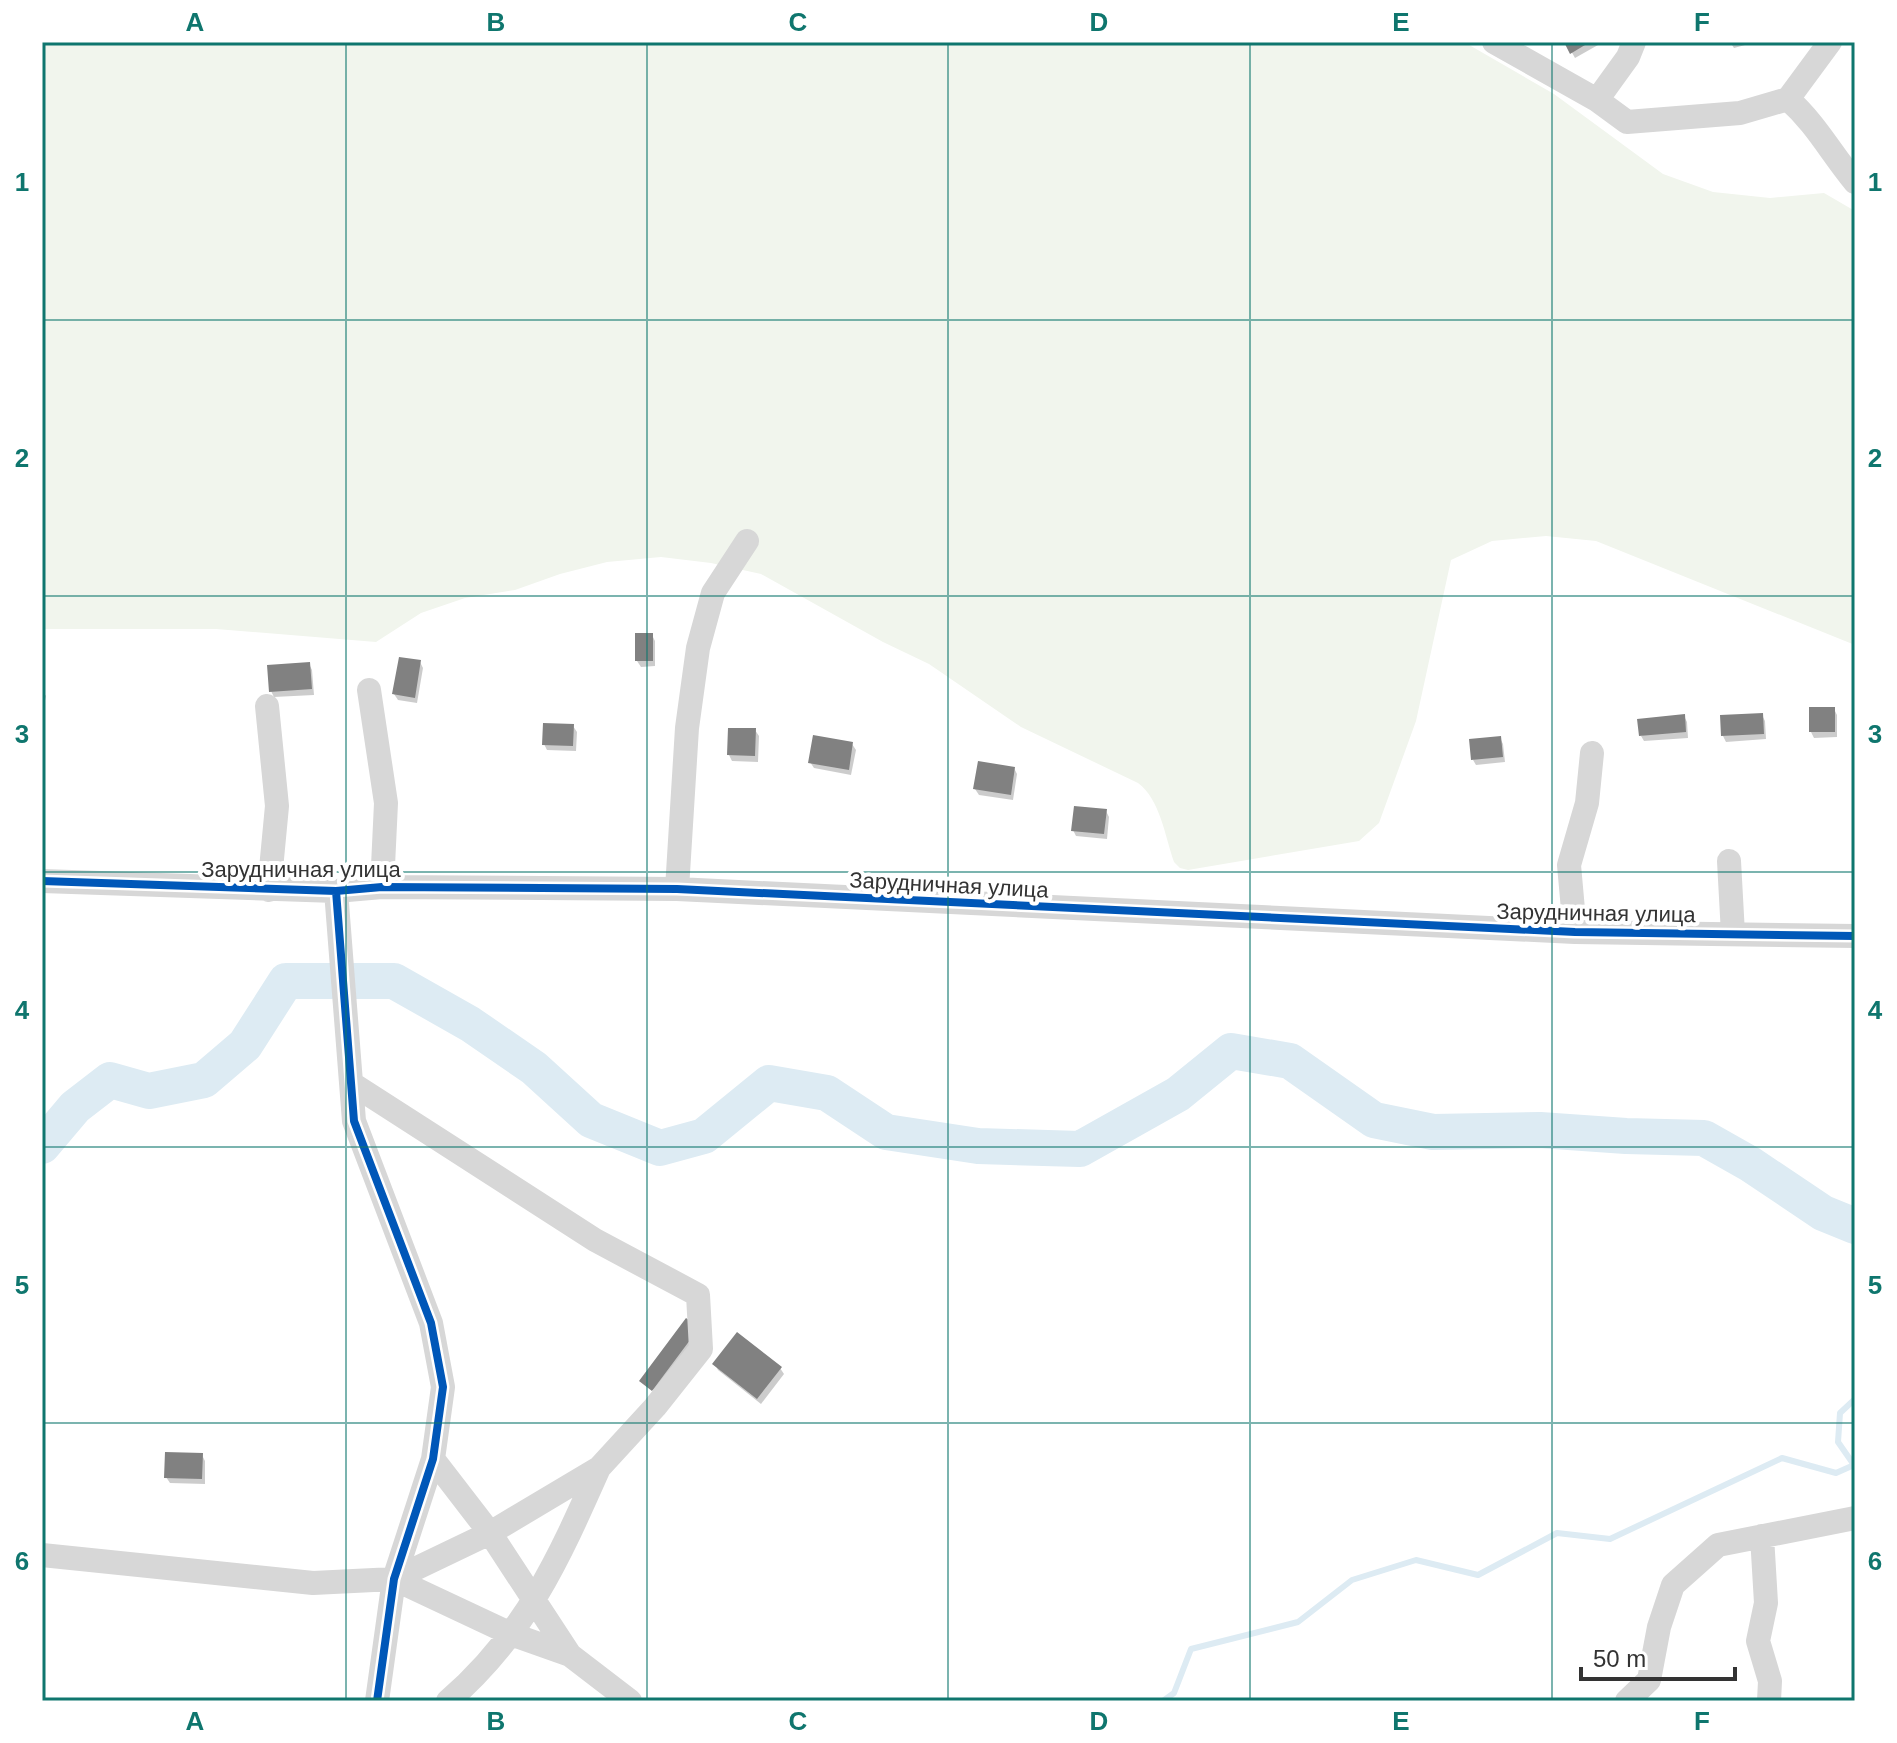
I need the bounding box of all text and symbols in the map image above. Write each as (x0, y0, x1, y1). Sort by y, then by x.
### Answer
text: A (186, 7, 205, 37)
text: B (487, 7, 505, 37)
text: C (789, 7, 808, 37)
text: D (1090, 7, 1108, 37)
text: E (1392, 7, 1410, 37)
text: F (1694, 7, 1710, 37)
text: 1 (15, 167, 29, 197)
text: 1 (1868, 167, 1882, 197)
text: 2 (15, 443, 29, 473)
text: 2 (1868, 443, 1882, 473)
text: 3 (15, 719, 29, 749)
text: 3 (1868, 719, 1882, 749)
street label: Зарудничная улица (201, 857, 401, 882)
street label: Зарудничная улица (849, 867, 1050, 903)
street label: Зарудничная улица (1496, 899, 1697, 927)
text: 4 (15, 995, 30, 1025)
text: 4 (1868, 995, 1883, 1025)
text: 5 (15, 1270, 29, 1300)
text: 5 (1868, 1270, 1882, 1300)
text: 6 (15, 1546, 29, 1576)
text: 6 (1868, 1546, 1882, 1576)
scale bar (1581, 1631, 1735, 1681)
text: 50 m (1593, 1645, 1646, 1672)
text: A (186, 1706, 205, 1736)
text: B (487, 1706, 505, 1736)
text: C (789, 1706, 808, 1736)
text: D (1090, 1706, 1108, 1736)
text: E (1392, 1706, 1410, 1736)
text: F (1694, 1706, 1710, 1736)

